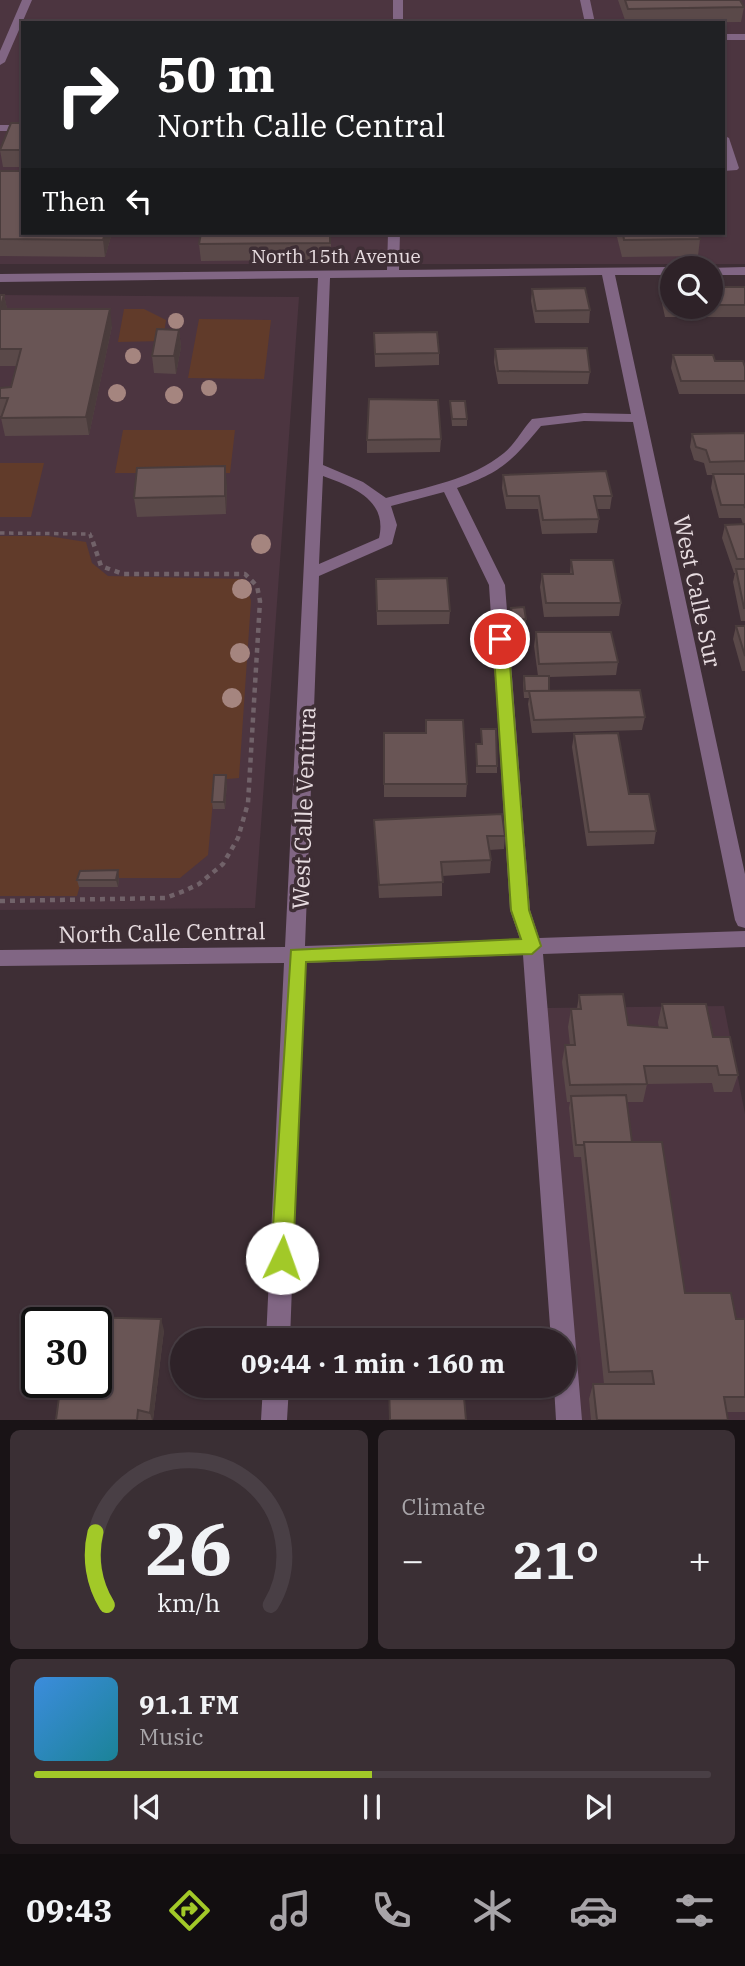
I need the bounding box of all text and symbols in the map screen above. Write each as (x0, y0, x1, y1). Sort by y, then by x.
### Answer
text: 50 m (157, 42, 275, 105)
icon: right (42, 49, 133, 140)
text: North Calle Central (157, 104, 445, 146)
icon: left (120, 182, 158, 220)
text: Then (42, 184, 106, 218)
street label: North 15th Avenue (251, 244, 421, 268)
map controls (660, 256, 723, 319)
button: search (660, 256, 723, 319)
street label: West Calle Sur (667, 512, 729, 670)
pin (470, 609, 530, 669)
icon: arrive (481, 620, 519, 658)
street label: West Calle Ventura (284, 706, 322, 910)
street label: North Calle Central (58, 915, 266, 949)
position arrow (245, 1221, 319, 1295)
speed limit sign: 30 (21, 1307, 112, 1398)
text: 09:44 · 1 min · 160 m (241, 1346, 505, 1380)
text: Climate (402, 1491, 485, 1521)
text: 26 (145, 1501, 232, 1596)
text: 21° (513, 1526, 600, 1593)
text: − (402, 1535, 424, 1584)
text: + (688, 1535, 711, 1584)
text: km/h (157, 1586, 220, 1619)
text: 91.1 FM (139, 1687, 239, 1721)
text: Music (139, 1721, 204, 1751)
icon: previous (128, 1788, 166, 1826)
icon: pause (353, 1788, 391, 1826)
icon: next (579, 1788, 617, 1826)
icon: directions (165, 1886, 214, 1935)
icon: music (266, 1886, 315, 1935)
icon: phone (367, 1886, 416, 1935)
icon: climate (468, 1886, 517, 1935)
icon: car (569, 1886, 618, 1935)
icon: filters (670, 1886, 719, 1935)
text: 09:43 (26, 1889, 113, 1931)

